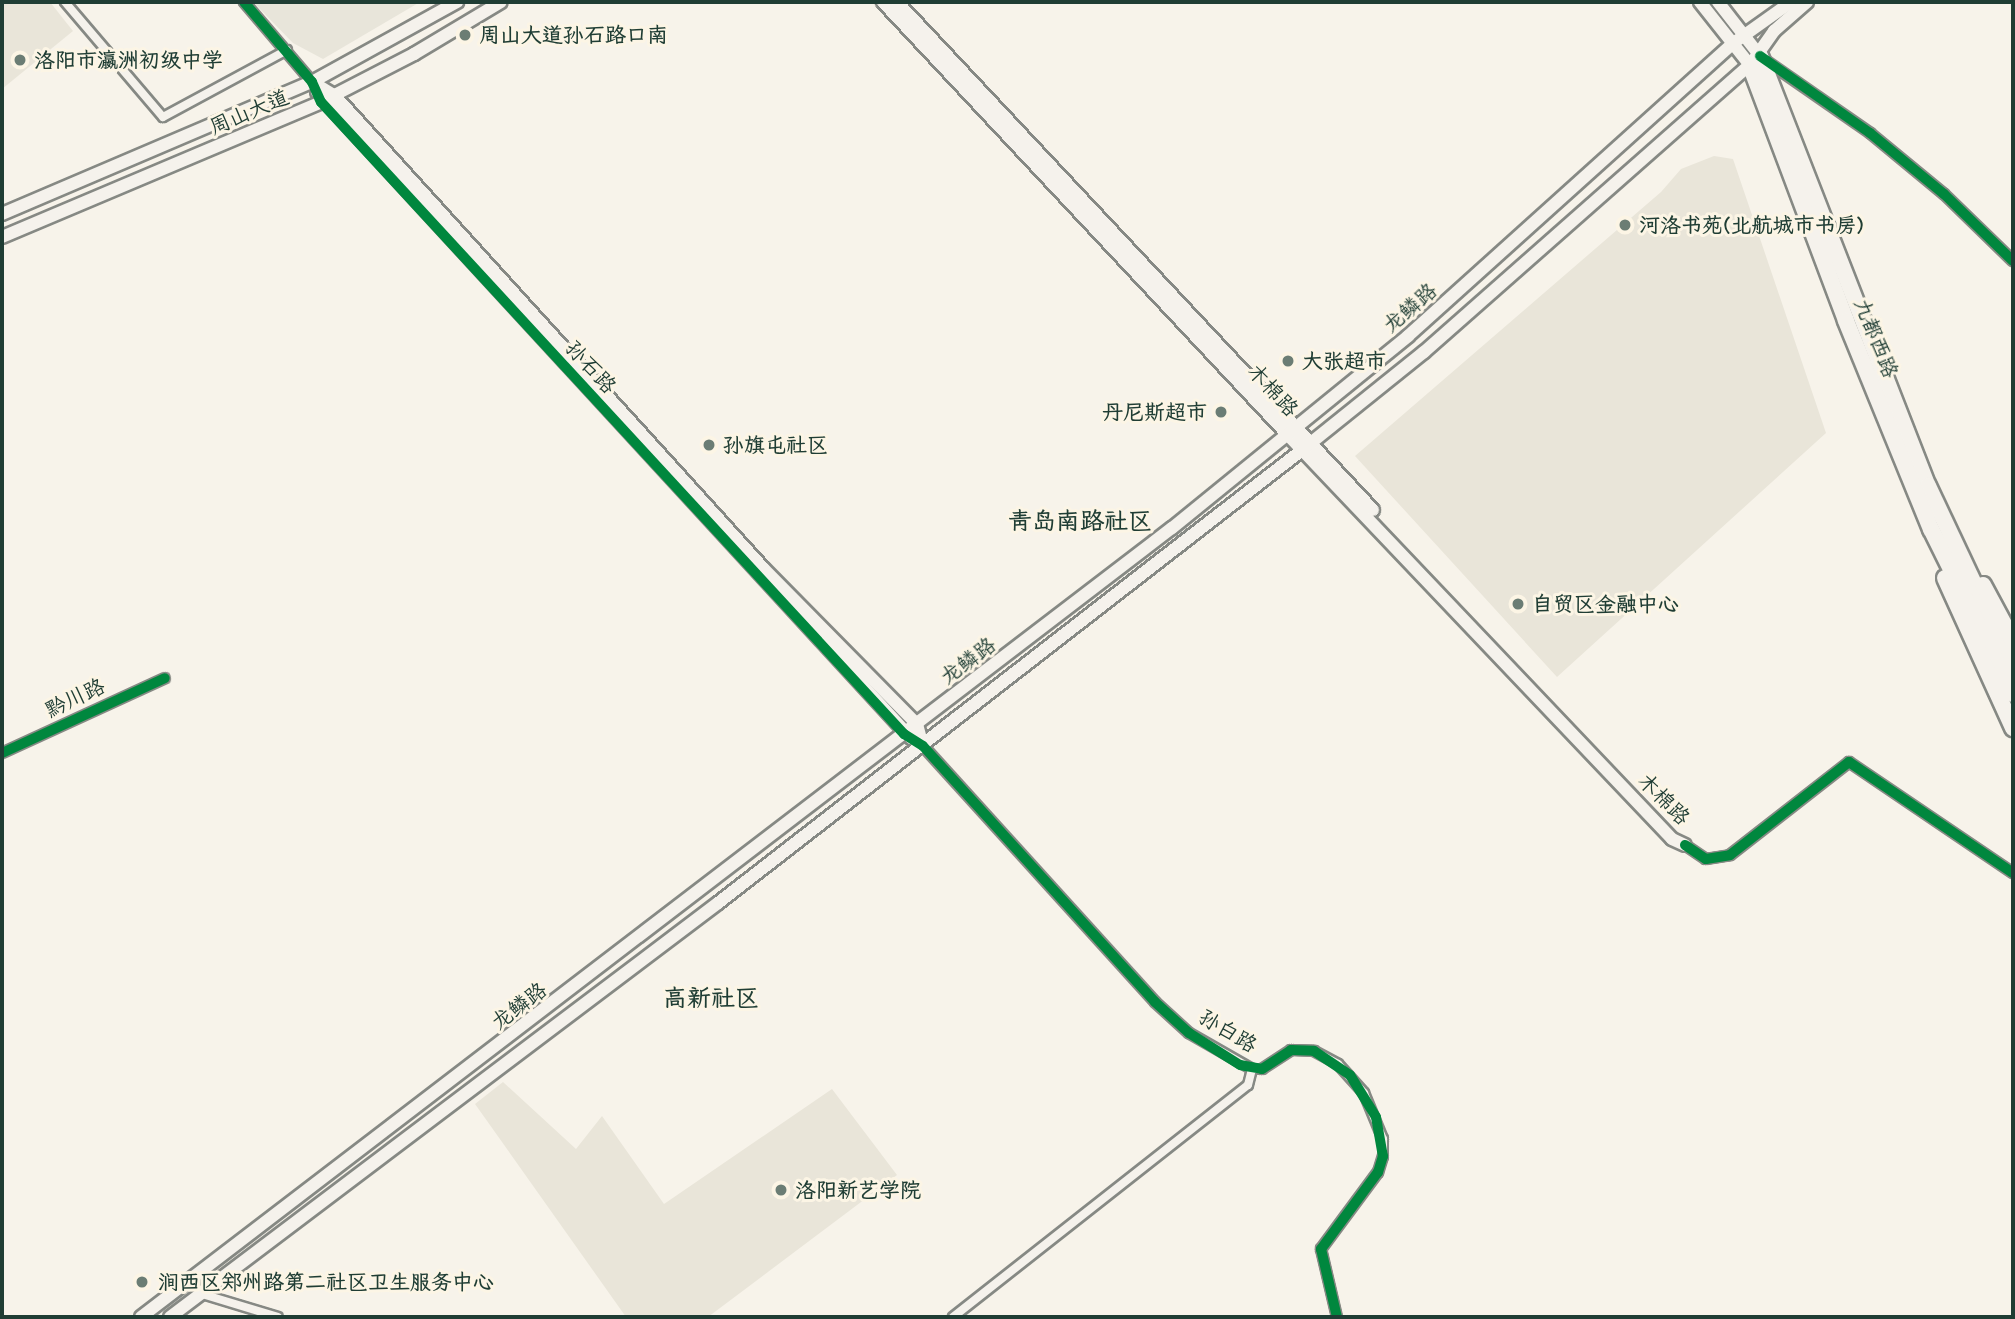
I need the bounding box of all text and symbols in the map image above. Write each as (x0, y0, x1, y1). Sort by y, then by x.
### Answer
place label: 周山大道孙石路口南 (479, 22, 668, 48)
marker: 周山大道孙石路口南 (457, 27, 473, 43)
place label: 洛阳市瀛洲初级中学 (34, 47, 223, 73)
marker: 洛阳市瀛洲初级中学 (12, 52, 28, 68)
street label: 周山大道 (205, 84, 293, 140)
place label: 河洛书苑(北航城市书房) (1639, 212, 1864, 238)
marker: 河洛书苑(北航城市书房) (1617, 217, 1633, 233)
street label: 龙鳞路 (1378, 278, 1442, 338)
street label: 九都西路 (1849, 294, 1903, 382)
street label: 孙石路 (560, 335, 622, 399)
place label: 大张超市 (1302, 348, 1386, 374)
marker: 大张超市 (1280, 353, 1296, 369)
street label: 木棉路 (1242, 358, 1304, 422)
place label: 丹尼斯超市 (1102, 399, 1207, 425)
marker: 丹尼斯超市 (1213, 404, 1229, 420)
place label: 孙旗屯社区 (723, 432, 828, 458)
marker: 孙旗屯社区 (701, 437, 717, 453)
district label: 青岛南路社区 (1008, 508, 1152, 536)
place label: 自贸区金融中心 (1532, 591, 1679, 617)
marker: 自贸区金融中心 (1510, 596, 1526, 612)
street label: 龙鳞路 (935, 632, 1001, 690)
street label: 黔川路 (41, 673, 109, 723)
street label: 木棉路 (1633, 768, 1695, 830)
street label: 龙鳞路 (486, 977, 552, 1035)
district label: 高新社区 (663, 985, 759, 1013)
street label: 孙白路 (1195, 1004, 1261, 1058)
place label: 洛阳新艺学院 (795, 1177, 921, 1203)
marker: 洛阳新艺学院 (773, 1182, 789, 1198)
place label: 涧西区郑州路第二社区卫生服务中心 (158, 1269, 494, 1295)
marker: 涧西区郑州路第二社区卫生服务中心 (132, 1272, 152, 1292)

